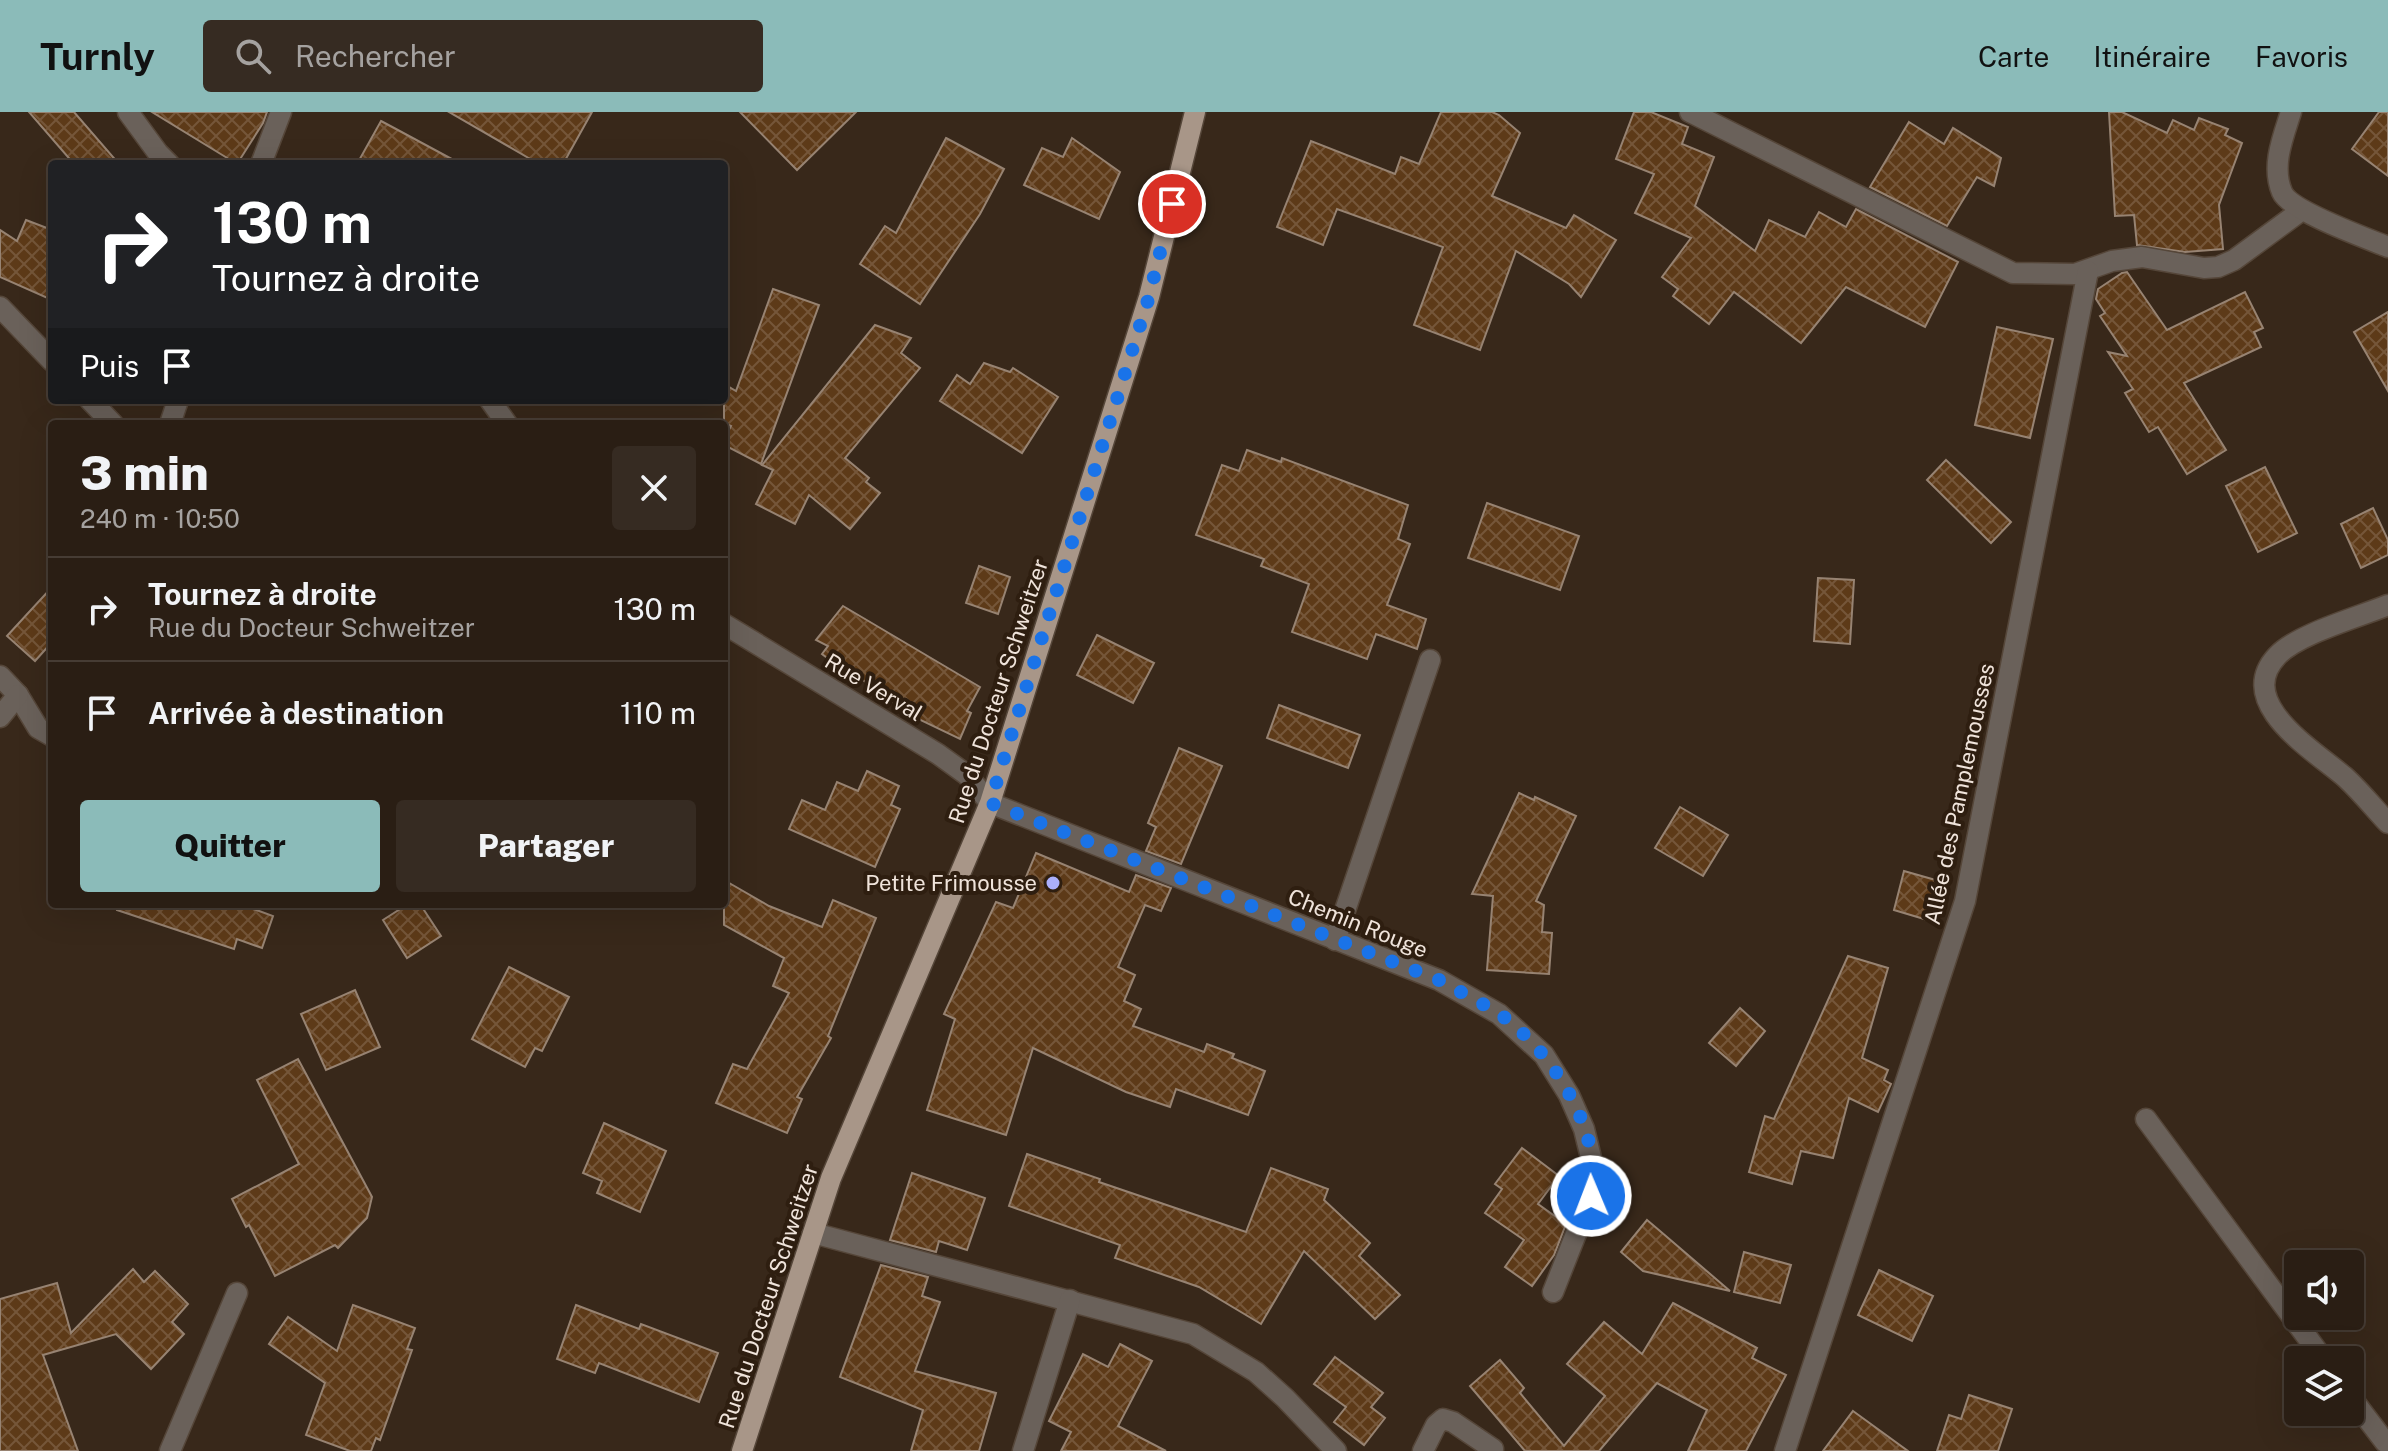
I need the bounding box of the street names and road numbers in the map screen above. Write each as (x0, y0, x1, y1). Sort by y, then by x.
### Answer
street label: Rue du Docteur Schweitzer (943, 555, 1053, 827)
street label: Rue Verval (820, 648, 928, 726)
street label: Allée des Pamplemousses (1919, 661, 1999, 927)
street label: Chemin Rouge (1284, 883, 1432, 963)
street label: Rue du Docteur Schweitzer (713, 1160, 823, 1432)

